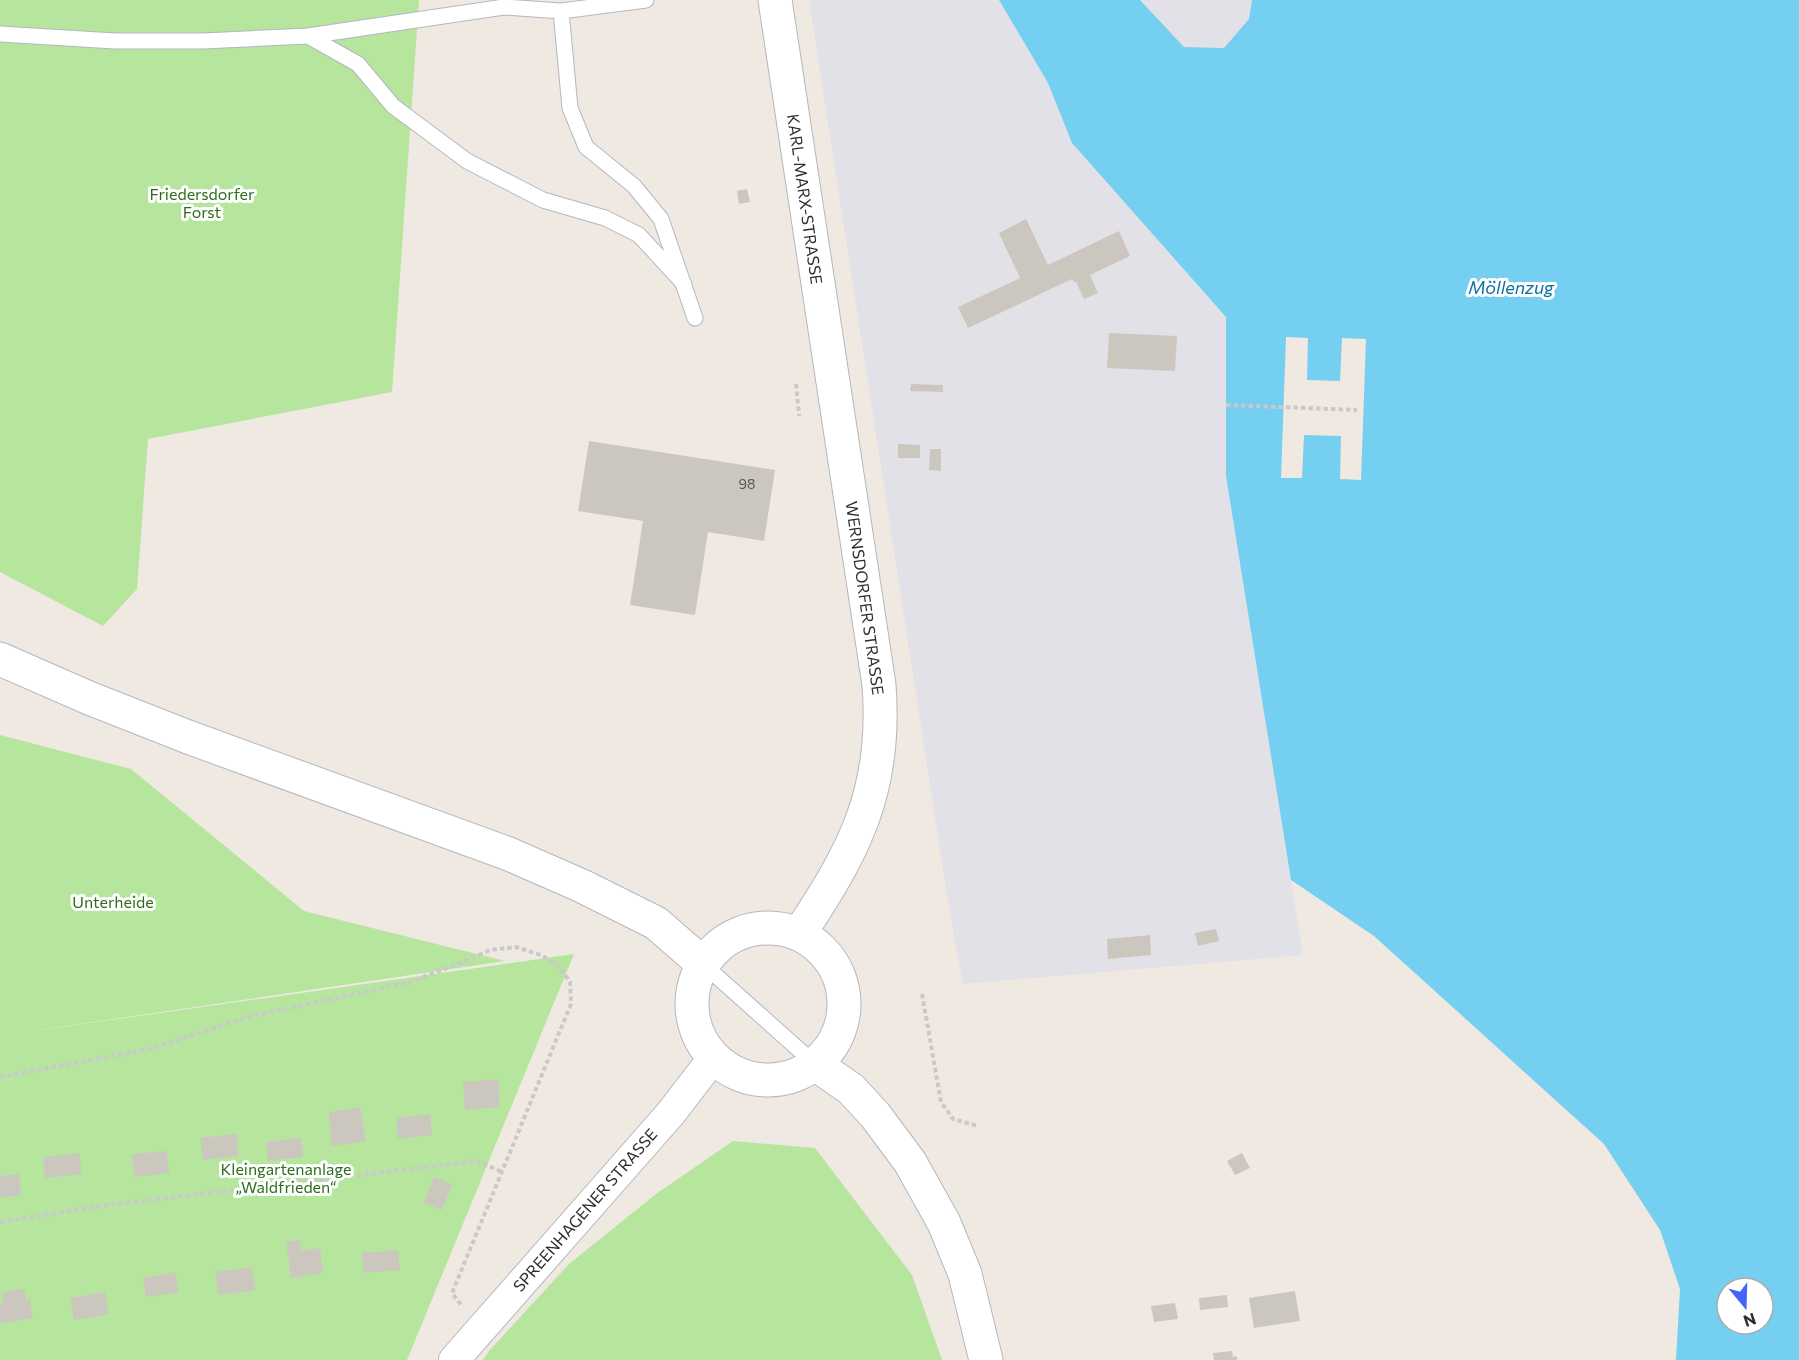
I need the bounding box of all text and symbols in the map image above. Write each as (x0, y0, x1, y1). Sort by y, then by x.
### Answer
street label: KARL-MARX-STRASSE (784, 113, 827, 285)
park label: Friedersdorfer Forst (150, 184, 255, 221)
water label: Möllenzug (1468, 276, 1555, 298)
house number: 98 (739, 475, 756, 492)
street label: WERNSDORFER STRASSE (842, 500, 889, 696)
park label: Unterheide (72, 892, 154, 911)
street label: SPREENHAGENER STRASSE (509, 1124, 661, 1295)
park label: Kleingartenanlage „Waldfrieden“ (221, 1159, 351, 1196)
north arrow (1715, 1276, 1775, 1336)
text: N (1741, 1310, 1759, 1332)

